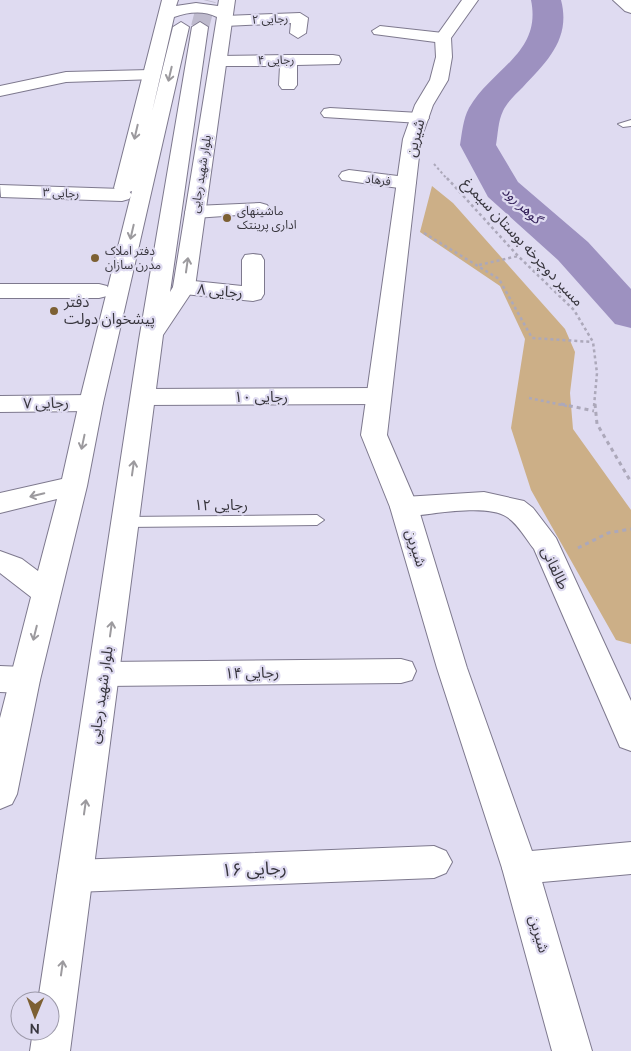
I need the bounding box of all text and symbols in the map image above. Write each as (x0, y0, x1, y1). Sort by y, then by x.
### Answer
street label: رجایی ۲ (252, 11, 289, 27)
street label: رجایی ۴ (258, 53, 294, 67)
one-way arrow (165, 66, 174, 82)
street label: شیرین (402, 117, 428, 159)
one-way arrow (131, 123, 140, 139)
street label: بلوار شهید رجایی (188, 134, 214, 214)
street label: فرهاد (364, 171, 392, 189)
street label: مسیر دوچرخه بوستان سیمرغ (456, 174, 587, 312)
water label: گوهر رود (499, 183, 547, 230)
street label: رجایی ۳ (42, 185, 79, 201)
place label: ماشینهای اداری پرینتک (237, 204, 297, 233)
marker: ماشینهای اداری پرینتک (221, 212, 233, 224)
one-way arrow (127, 224, 136, 240)
place label: دفتر املاک مدرن سازان (105, 244, 161, 272)
marker: دفتر املاک مدرن سازان (89, 252, 101, 264)
one-way arrow (182, 258, 192, 274)
street label: رجایی ۸ (196, 280, 244, 302)
place label: دفتر پیشخوان دولت (63, 293, 155, 329)
marker: دفتر پیشخوان دولت (48, 305, 60, 317)
street label: رجایی ۱۰ (234, 388, 288, 406)
street label: رجایی ۷ (23, 394, 69, 412)
one-way arrow (78, 433, 87, 449)
one-way arrow (128, 460, 138, 476)
one-way arrow (29, 491, 45, 500)
street label: رجایی ۱۲ (194, 496, 248, 514)
street label: شیرین (402, 527, 430, 569)
street label: طالقانی (537, 544, 573, 592)
one-way arrow (106, 621, 116, 637)
one-way arrow (30, 625, 40, 641)
street label: بلوار شهید رجایی (85, 645, 117, 745)
street label: رجایی ۱۴ (225, 664, 279, 682)
one-way arrow (80, 800, 90, 816)
street label: رجایی ۱۶ (221, 857, 287, 881)
street label: شیرین (525, 913, 553, 955)
one-way arrow (57, 960, 67, 976)
north arrow (10, 991, 60, 1041)
text: N (29, 1021, 40, 1037)

